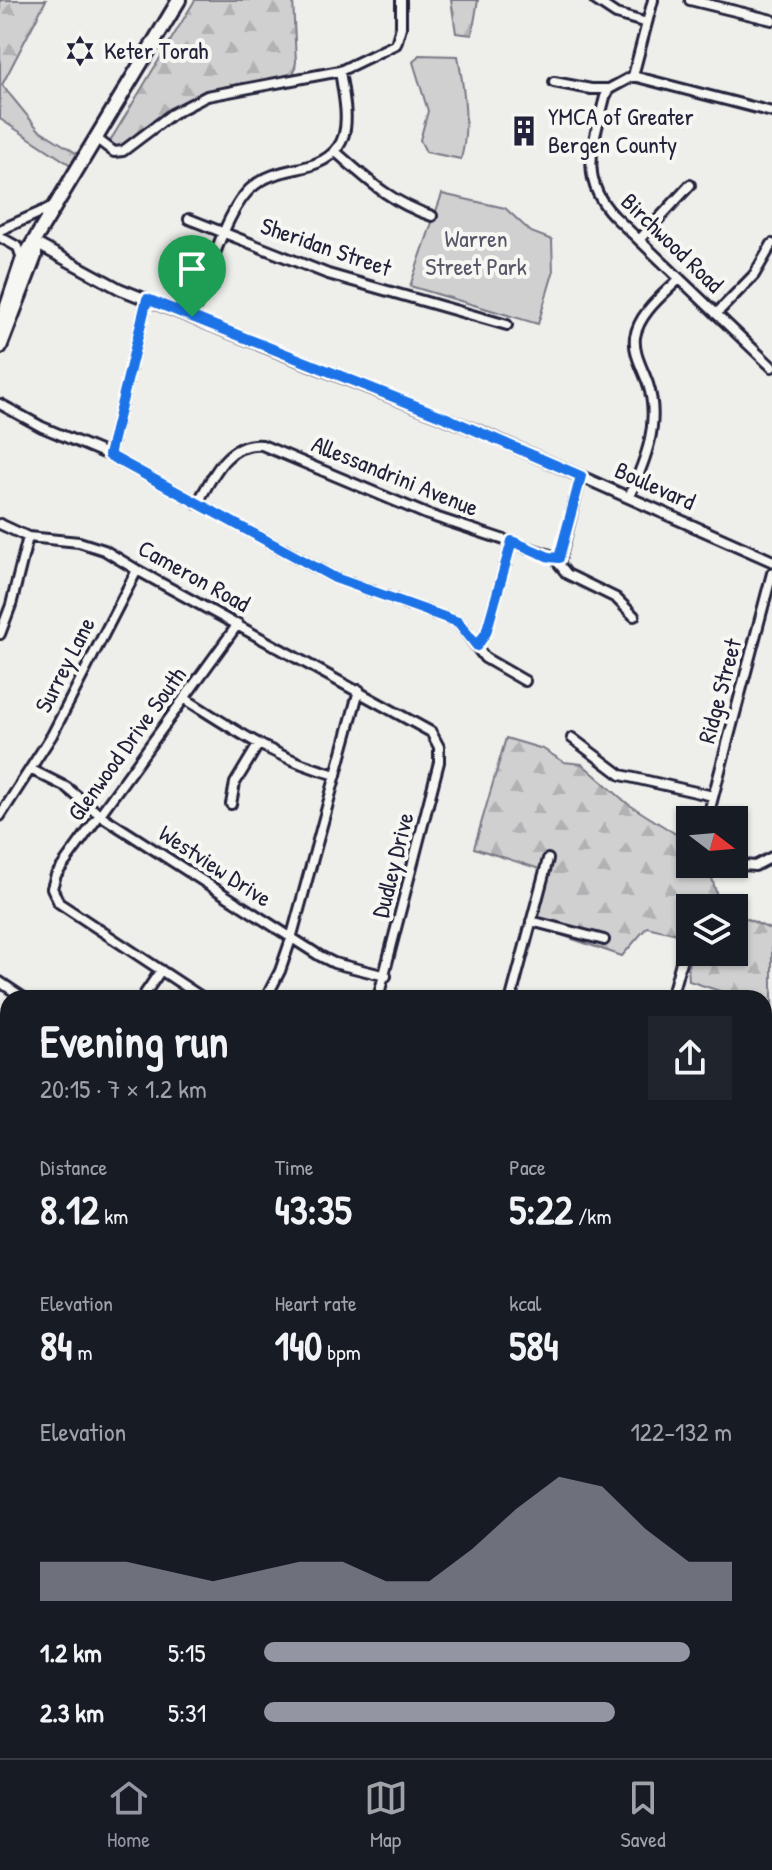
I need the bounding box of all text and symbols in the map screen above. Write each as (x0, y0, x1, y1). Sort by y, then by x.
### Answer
synagogue icon: Keter Torah (63, 34, 97, 68)
place label: Keter Torah (104, 34, 208, 66)
place label: YMCA of Greater Bergen County (548, 100, 694, 160)
building icon: YMCA of Greater Bergen County (507, 114, 541, 148)
street label: Birchwood Road (615, 185, 731, 299)
street label: Sheridan Street (257, 209, 397, 284)
park label: Warren Street Park (425, 222, 527, 282)
pin (158, 235, 226, 317)
icon: arrive (170, 247, 214, 291)
street label: Allessandrini Avenue (307, 427, 484, 523)
street label: Boulevard (610, 453, 701, 517)
street label: Cameron Road (133, 531, 256, 619)
street label: Surrey Lane (26, 611, 102, 718)
street label: Ridge Street (690, 634, 749, 747)
street label: Glenwood Drive South (59, 660, 193, 827)
north arrow (676, 806, 748, 878)
map controls (676, 806, 748, 966)
street label: Dudley Drive (364, 808, 421, 921)
street label: Westview Drive (153, 817, 278, 914)
button: layers (676, 894, 748, 966)
text: Evening run (40, 1011, 228, 1071)
button: share (648, 1016, 732, 1100)
text: 20:15 · 7 × 1.2 km (40, 1071, 207, 1106)
text: Distance (40, 1152, 107, 1182)
text: Time (275, 1152, 314, 1182)
text: Pace (509, 1152, 546, 1182)
text: 8.12 (40, 1182, 99, 1236)
text: 43:35 (275, 1182, 352, 1236)
text: 5:22 (509, 1182, 573, 1236)
text: km (99, 1201, 128, 1231)
text: /km (573, 1201, 611, 1231)
text: Elevation (40, 1288, 113, 1318)
text: Heart rate (275, 1288, 357, 1318)
text: kcal (509, 1288, 541, 1318)
text: 84 (40, 1318, 72, 1372)
text: 140 (275, 1318, 322, 1372)
text: 584 (509, 1318, 559, 1372)
text: m (72, 1337, 92, 1367)
text: bpm (322, 1337, 361, 1367)
text: Elevation (40, 1414, 126, 1449)
text: 122–132 m (630, 1414, 732, 1449)
text: 1.2 km (40, 1635, 102, 1670)
text: 5:15 (168, 1635, 205, 1670)
text: 2.3 km (40, 1695, 104, 1730)
text: 5:31 (168, 1695, 206, 1730)
tab: Home (107, 1776, 151, 1854)
tab: Map (364, 1776, 408, 1854)
tab: Saved (621, 1776, 665, 1854)

